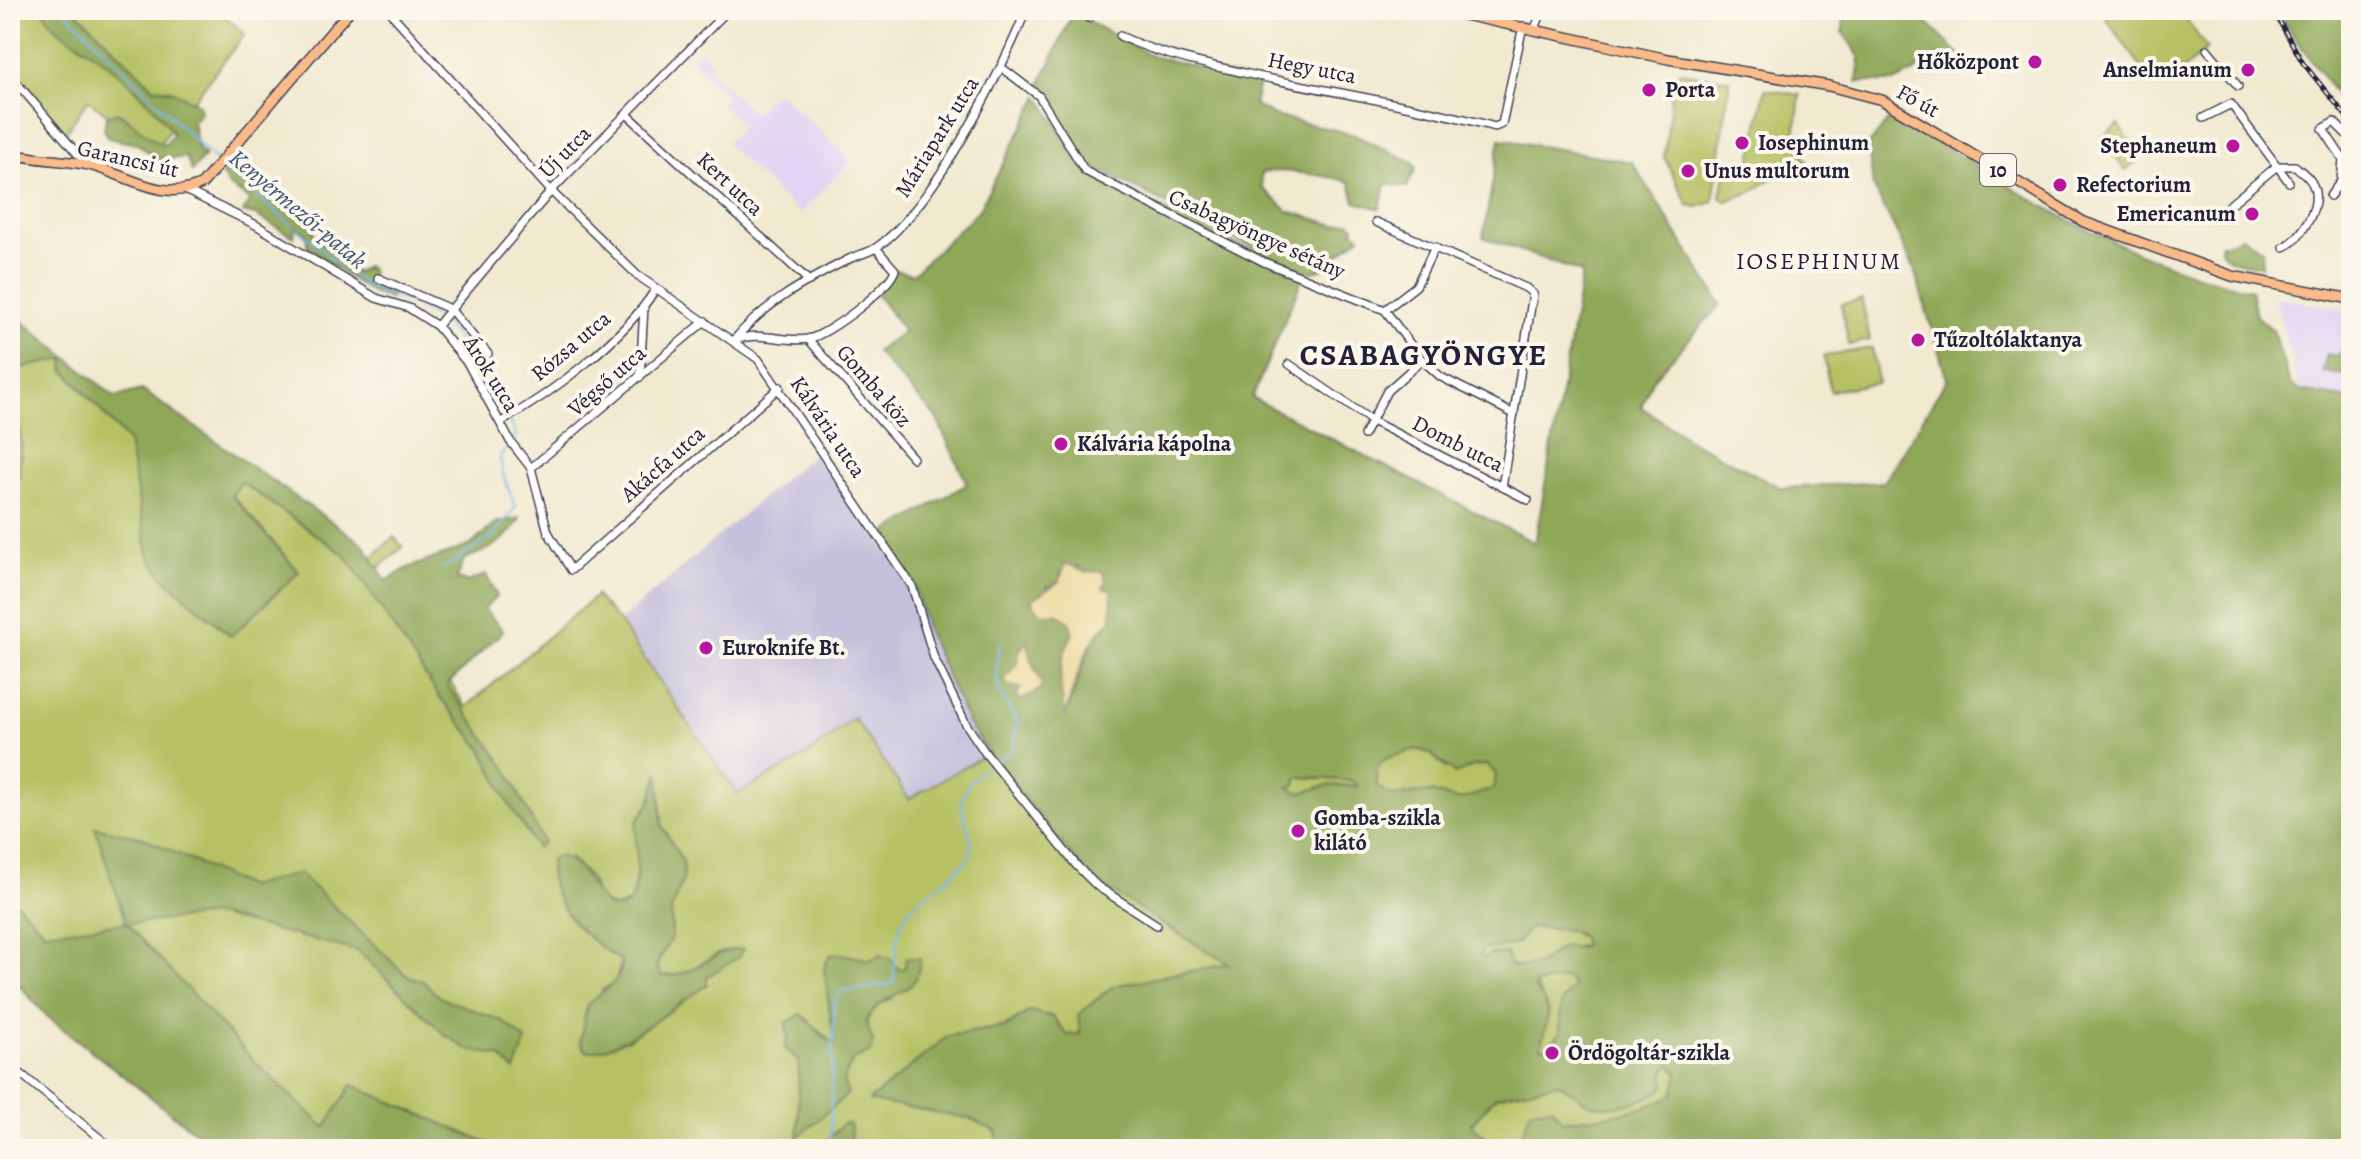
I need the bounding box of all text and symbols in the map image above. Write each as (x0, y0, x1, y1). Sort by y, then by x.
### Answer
street label: Hegy utca (1265, 45, 1360, 91)
place label: Hőközpont (1917, 47, 2020, 77)
marker: Hőközpont (2026, 53, 2044, 71)
place label: Anselmianum (2102, 55, 2232, 85)
marker: Anselmianum (2239, 61, 2257, 79)
street label: Máriapark utca (888, 70, 987, 203)
place label: Porta (1665, 75, 1716, 105)
street label: Fő út (1891, 77, 1945, 125)
marker: Porta (1640, 81, 1658, 99)
street label: Új utca (532, 118, 599, 185)
place label: Iosephinum (1758, 128, 1869, 158)
place label: Stephaneum (2100, 131, 2217, 161)
street label: Garancsi út (74, 133, 182, 185)
marker: Iosephinum (1733, 134, 1751, 152)
marker: Stephaneum (2224, 137, 2242, 155)
water label: Kenyérmezői-patak (222, 142, 374, 276)
street label: Kert utca (690, 145, 771, 223)
road number: 10 (1980, 154, 2016, 186)
place label: Unus multorum (1704, 156, 1850, 186)
marker: Unus multorum (1679, 162, 1697, 180)
place label: Refectorium (2076, 170, 2191, 200)
marker: Refectorium (2051, 176, 2069, 194)
street label: Csabagyöngye sétány (1164, 182, 1350, 286)
place label: Emericanum (2117, 199, 2236, 229)
marker: Emericanum (2243, 205, 2261, 223)
district label: IOSEPHINUM (1736, 245, 1902, 277)
street label: Rózsa utca (525, 303, 618, 388)
place label: Tűzoltólaktanya (1934, 325, 2083, 355)
street label: Árok utca (455, 329, 527, 419)
marker: Tűzoltólaktanya (1909, 331, 1927, 349)
district label: CSABAGYÖNGYE (1300, 335, 1548, 375)
street label: Végső utca (561, 338, 653, 424)
street label: Gomba köz (830, 338, 918, 434)
street label: Kálvária utca (783, 370, 873, 484)
street label: Domb utca (1407, 408, 1509, 480)
street label: Akácfa utca (614, 419, 712, 510)
place label: Kálvária kápolna (1077, 429, 1232, 459)
marker: Kálvária kápolna (1052, 435, 1070, 453)
place label: Euroknife Bt. (722, 633, 846, 663)
marker: Euroknife Bt. (697, 639, 715, 657)
place label: Gomba-szikla kilátó (1314, 803, 1441, 858)
marker: Gomba-szikla kilátó (1289, 822, 1307, 840)
place label: Ördögoltár-szikla (1568, 1038, 1731, 1068)
marker: Ördögoltár-szikla (1543, 1044, 1561, 1062)

